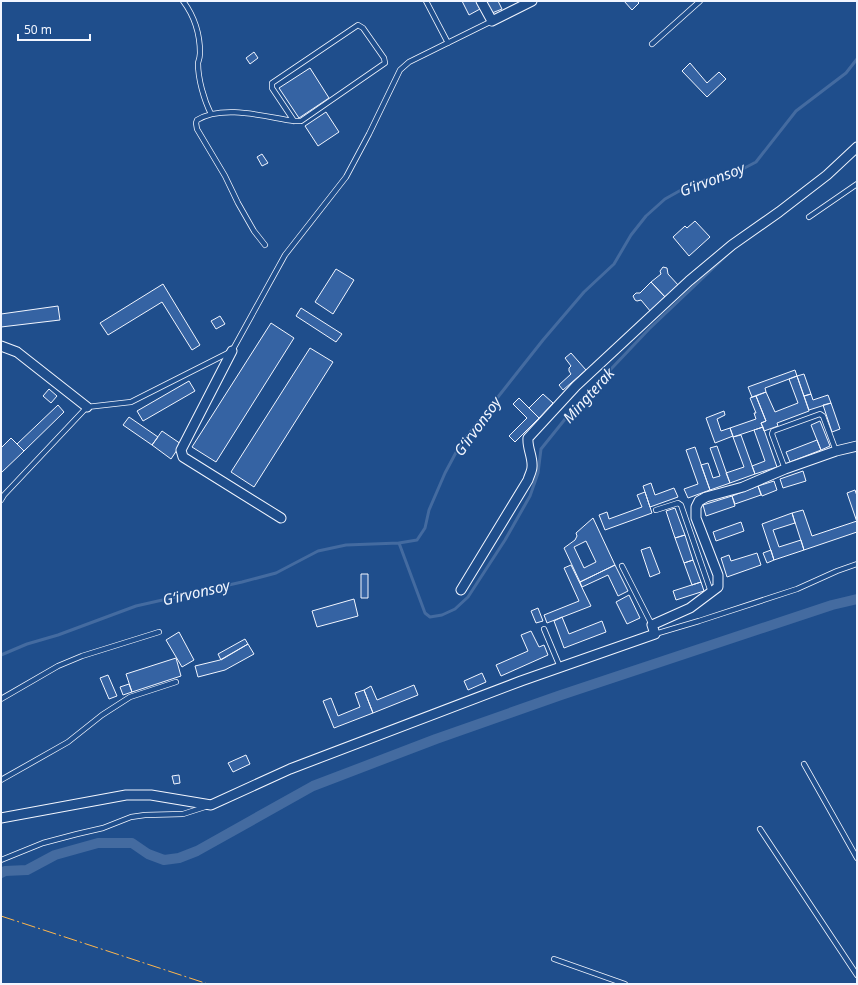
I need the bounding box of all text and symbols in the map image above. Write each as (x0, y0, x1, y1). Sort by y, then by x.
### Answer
scale bar (18, 16, 90, 42)
text: 50 m (24, 21, 52, 38)
water label: G‘irvonsoy (676, 157, 748, 201)
water label: Mingterak (558, 363, 619, 427)
water label: G‘irvonsoy (449, 392, 506, 460)
water label: G‘irvonsoy (160, 574, 233, 609)

